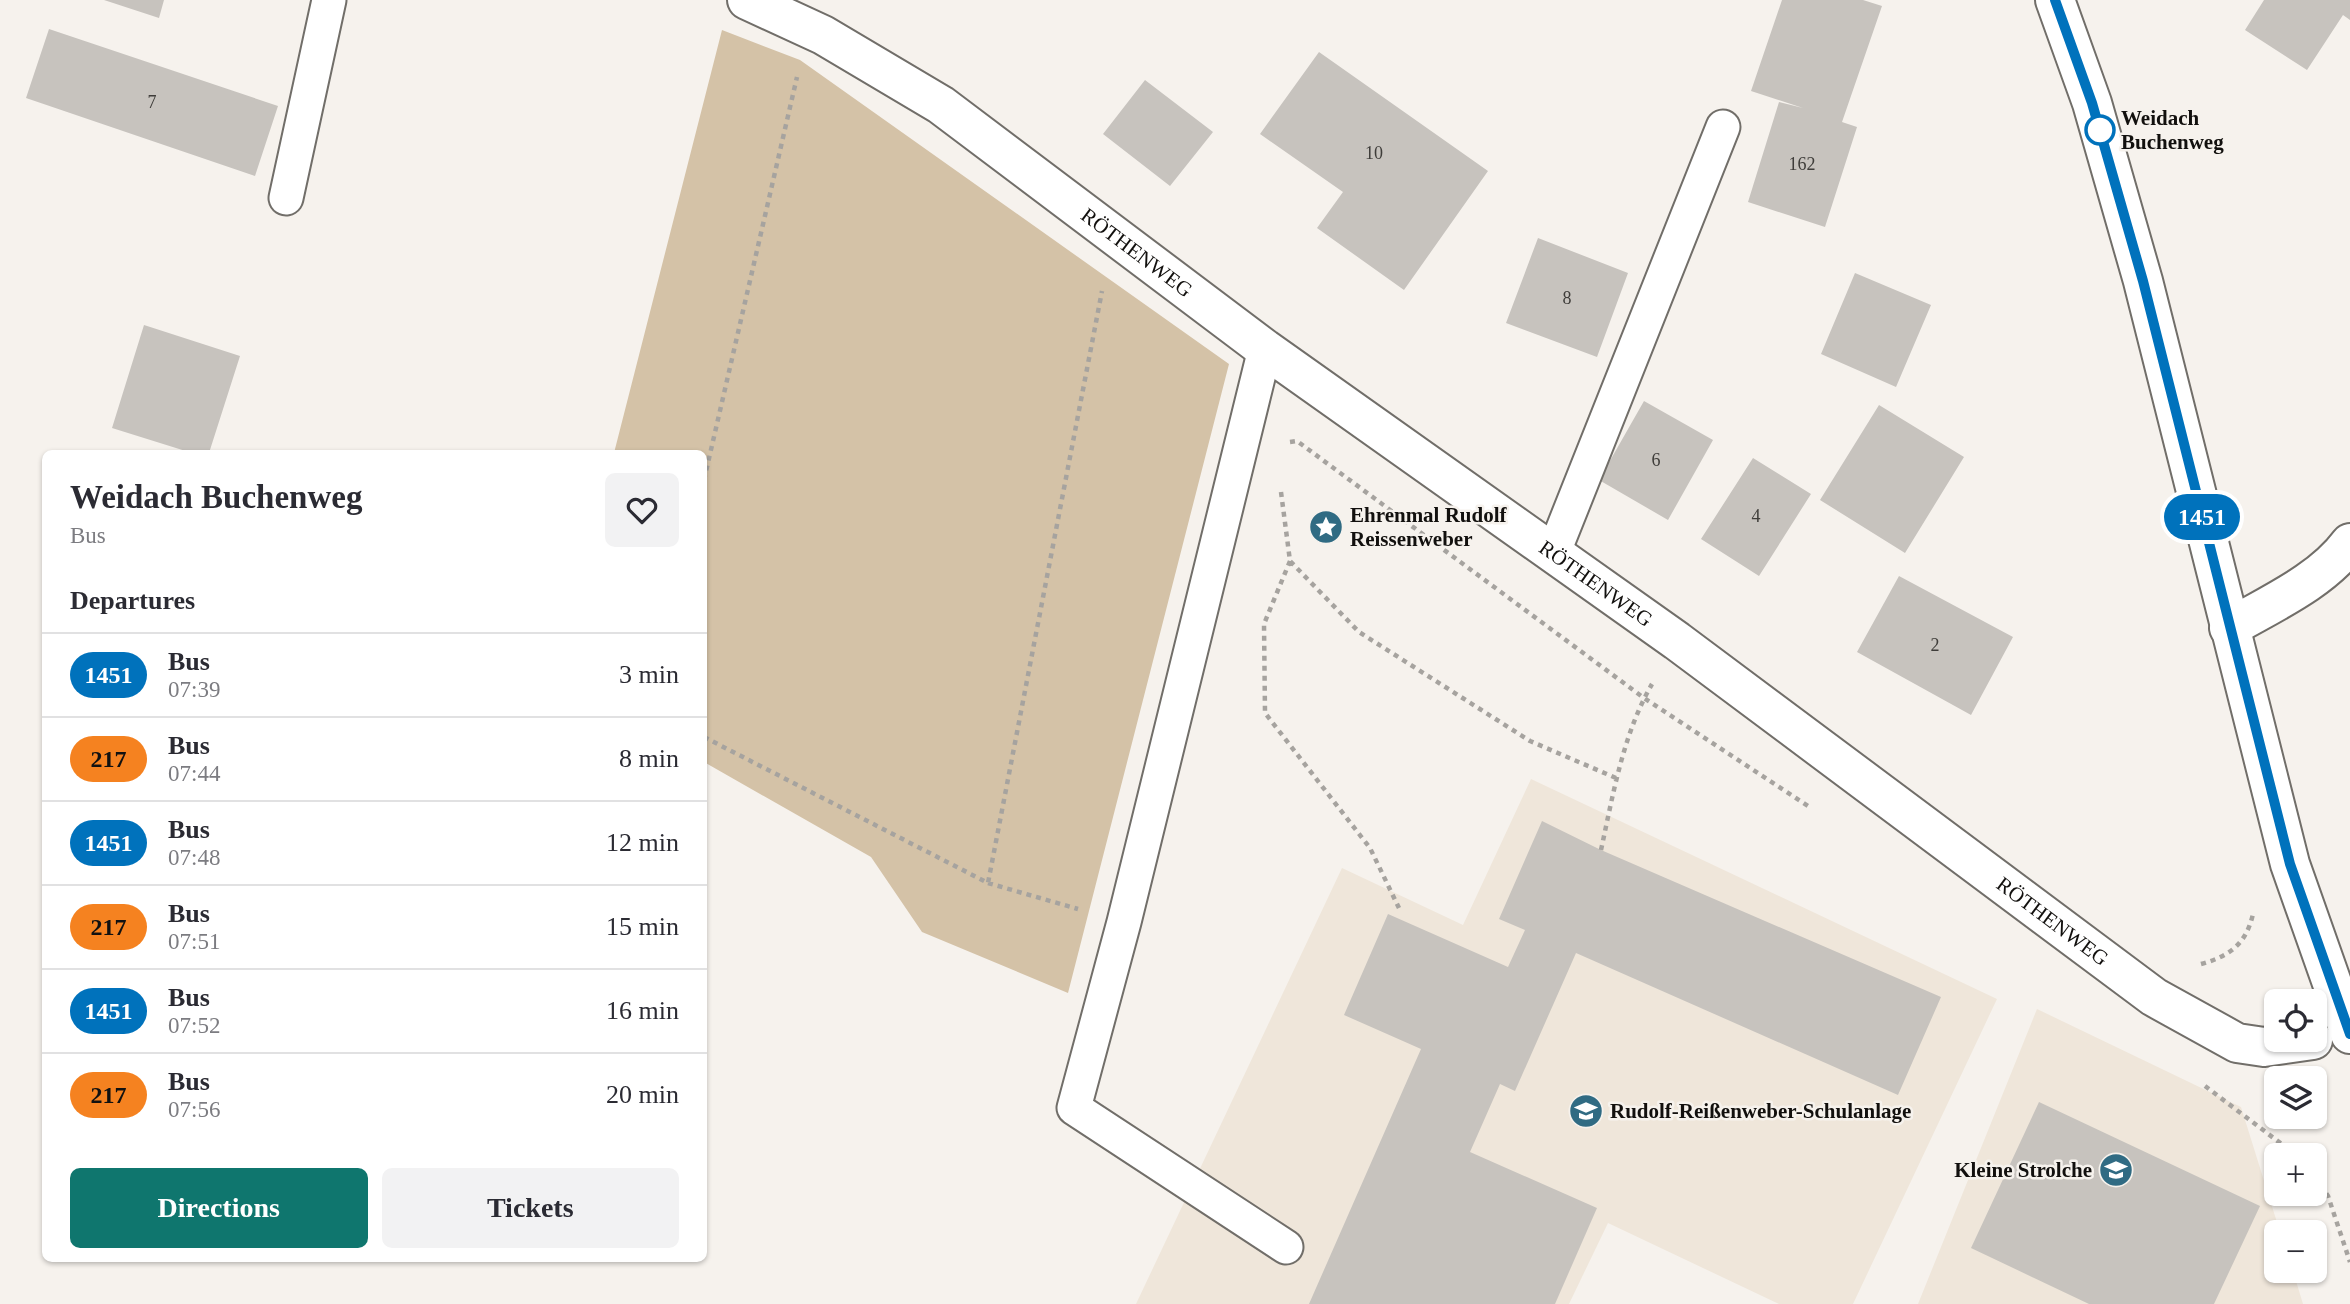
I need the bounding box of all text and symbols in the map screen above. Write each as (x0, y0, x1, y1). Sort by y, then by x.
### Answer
house number: 7 (148, 92, 157, 112)
place label: Weidach Buchenweg (2121, 106, 2224, 154)
marker: Weidach Buchenweg (2085, 115, 2115, 145)
house number: 10 (1365, 143, 1383, 163)
house number: 162 (1789, 154, 1816, 174)
street label: RÖTHENWEG (1076, 203, 1197, 302)
house number: 8 (1563, 288, 1572, 308)
house number: 6 (1652, 450, 1661, 470)
button: heart (605, 473, 679, 547)
text: Weidach Buchenweg (70, 479, 362, 515)
line badge: 1451 (2153, 494, 2251, 540)
place label: Ehrenmal Rudolf Reissenweber (1350, 503, 1508, 551)
text: 1451 (2178, 504, 2226, 530)
house number: 4 (1752, 506, 1761, 526)
place icon: Ehrenmal Rudolf Reissenweber (1307, 508, 1345, 546)
text: Bus (70, 523, 106, 548)
street label: RÖTHENWEG (1535, 535, 1657, 632)
text: Departures (70, 586, 195, 615)
house number: 2 (1931, 635, 1940, 655)
text: Bus (168, 647, 210, 676)
text: 3 min (619, 660, 679, 689)
text: 1451 (85, 662, 133, 688)
text: 07:39 (168, 677, 220, 702)
text: Bus (168, 731, 210, 760)
text: 8 min (619, 744, 679, 773)
text: 217 (91, 746, 127, 772)
text: 07:44 (168, 761, 220, 786)
text: Bus (168, 815, 210, 844)
text: 12 min (606, 828, 679, 857)
text: 1451 (85, 830, 133, 856)
text: 07:48 (168, 845, 220, 870)
street label: RÖTHENWEG (1992, 872, 2113, 971)
text: Bus (168, 899, 210, 928)
text: 15 min (606, 912, 679, 941)
text: 217 (91, 914, 127, 940)
text: 07:51 (168, 929, 220, 954)
text: Bus (168, 983, 210, 1012)
map controls (2264, 989, 2327, 1283)
button: locate (2264, 989, 2327, 1052)
text: 16 min (606, 996, 679, 1025)
text: 1451 (85, 998, 133, 1024)
text: 07:52 (168, 1013, 220, 1038)
button: layers (2264, 1066, 2327, 1129)
text: Bus (168, 1067, 210, 1096)
text: 20 min (606, 1080, 679, 1109)
text: 217 (91, 1082, 127, 1108)
school or university icon: Rudolf-Reißenweber-Schulanlage (1567, 1092, 1605, 1130)
text: 07:56 (168, 1097, 220, 1122)
place label: Rudolf-Reißenweber-Schulanlage (1610, 1099, 1911, 1123)
button: + (2264, 1143, 2327, 1206)
school or university icon: Kleine Strolche (2097, 1151, 2135, 1189)
place label: Kleine Strolche (1954, 1158, 2092, 1182)
button: Directions (70, 1168, 368, 1248)
button: Tickets (382, 1168, 679, 1248)
button: − (2264, 1220, 2327, 1283)

